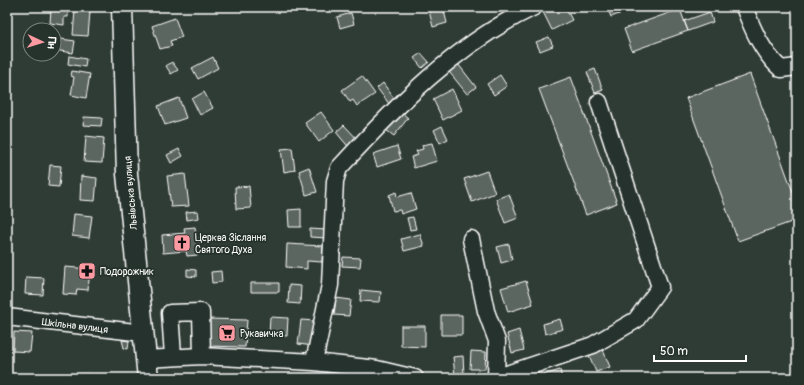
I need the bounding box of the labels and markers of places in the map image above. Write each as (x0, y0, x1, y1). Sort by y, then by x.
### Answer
place label: Церква Зіслання Святого Духа (195, 232, 266, 256)
church icon: Церква Зіслання Святого Духа (172, 233, 192, 253)
pharmacy icon: Подорожник (77, 261, 97, 281)
place label: Подорожник (100, 266, 154, 278)
supermarket icon: Рукавичка (217, 323, 237, 343)
place label: Рукавичка (240, 328, 284, 340)

